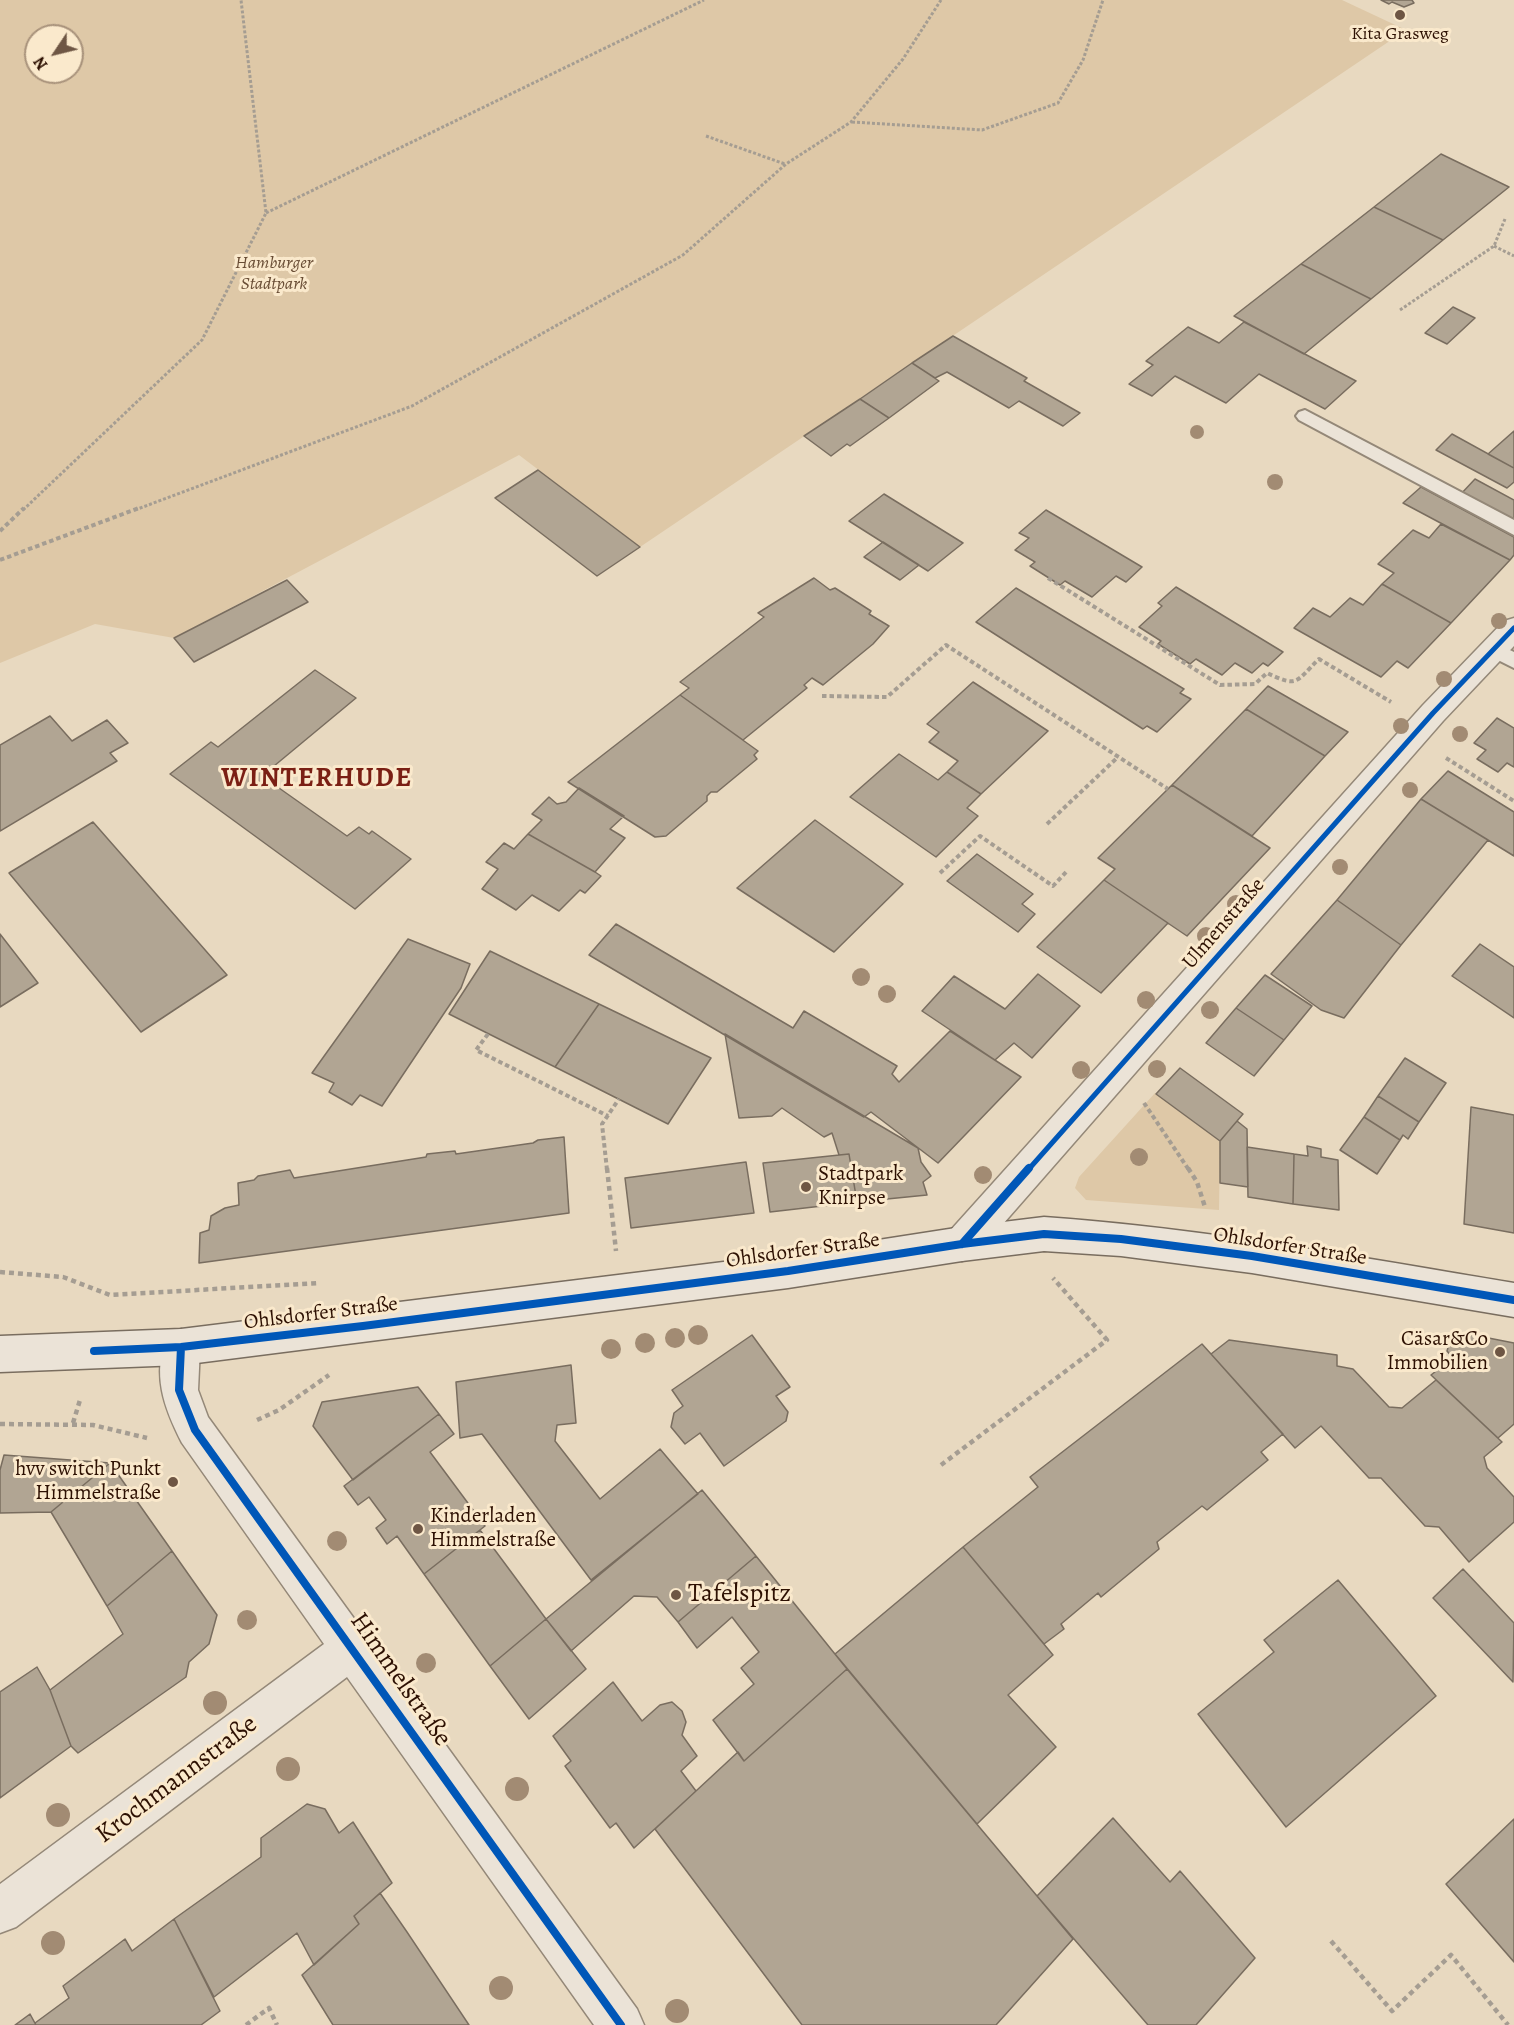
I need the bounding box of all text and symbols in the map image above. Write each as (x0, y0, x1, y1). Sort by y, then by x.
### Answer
marker: Kita Grasweg (1393, 8, 1407, 22)
north arrow (24, 24, 84, 84)
place label: Kita Grasweg (1351, 24, 1449, 46)
text: N (29, 52, 53, 74)
park label: Hamburger Stadtpark (235, 253, 313, 296)
district label: WINTERHUDE (221, 763, 413, 795)
street label: Ulmenstraße (1178, 873, 1270, 975)
place label: Stadtpark Knirpse (818, 1162, 903, 1212)
marker: Stadtpark Knirpse (799, 1180, 813, 1194)
street label: Ohlsdorfer Straße (1212, 1222, 1368, 1272)
street label: Ohlsdorfer Straße (725, 1228, 881, 1274)
street label: Ohlsdorfer Straße (243, 1292, 399, 1336)
place label: Cäsar&Co Immobilien (1387, 1327, 1488, 1377)
marker: Cäsar&Co Immobilien (1493, 1345, 1507, 1359)
place label: hvv switch Punkt Himmelstraße (15, 1457, 161, 1507)
marker: hvv switch Punkt Himmelstraße (166, 1475, 180, 1489)
place label: Kinderladen Himmelstraße (430, 1504, 556, 1554)
marker: Kinderladen Himmelstraße (411, 1522, 425, 1536)
place label: Tafelspitz (688, 1579, 791, 1611)
marker: Tafelspitz (669, 1588, 683, 1602)
street label: Himmelstraße (343, 1607, 457, 1753)
street label: Krochmannstraße (90, 1709, 264, 1851)

